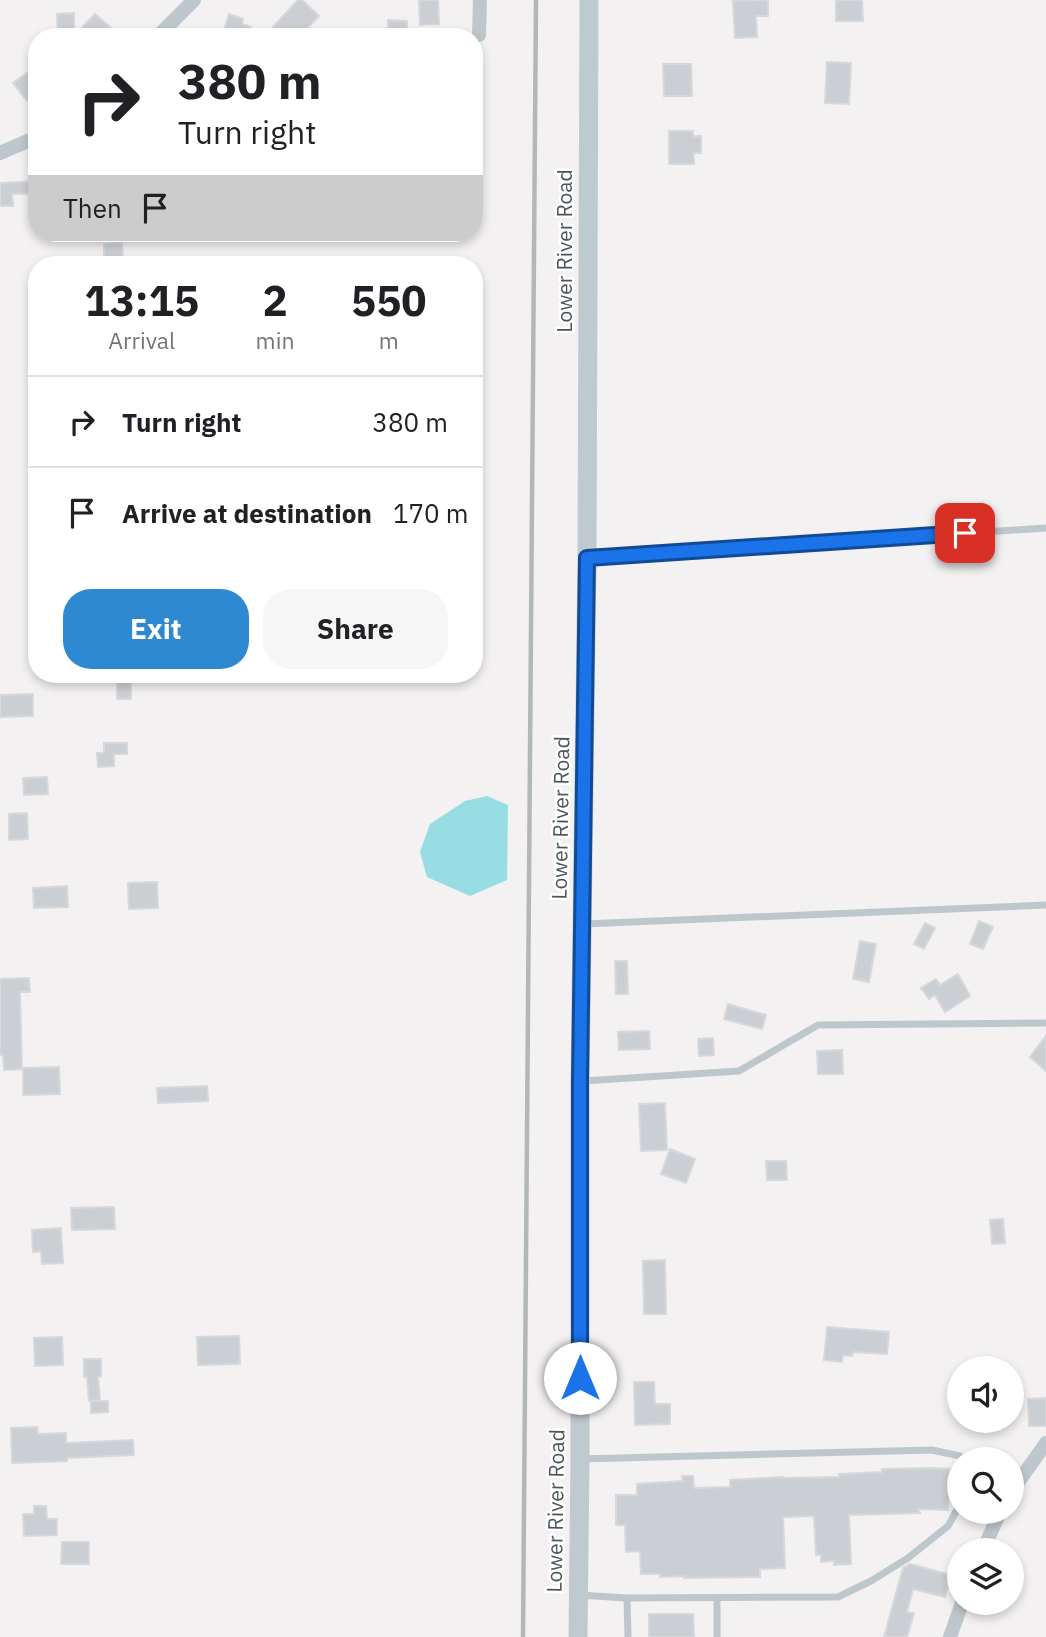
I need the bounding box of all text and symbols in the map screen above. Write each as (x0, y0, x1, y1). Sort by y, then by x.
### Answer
text: 380 m (178, 49, 322, 112)
icon: right (63, 56, 154, 147)
text: Turn right (178, 111, 316, 153)
street label: Lower River Road (550, 169, 578, 333)
icon: arrive (136, 189, 174, 227)
text: Then (63, 191, 122, 225)
text: 13:15 (84, 273, 199, 328)
text: 2 (262, 273, 288, 328)
text: 550 (351, 273, 427, 328)
text: Arrival (108, 325, 175, 355)
text: min (256, 325, 294, 355)
text: m (379, 325, 399, 355)
icon: right (63, 403, 101, 441)
text: Turn right (122, 405, 241, 439)
text: 380 m (372, 405, 448, 439)
icon: arrive (63, 494, 101, 532)
text: Arrive at destination (122, 496, 372, 530)
text: 170 m (393, 496, 469, 530)
pin (935, 503, 995, 563)
icon: arrive (946, 514, 984, 552)
button: Exit (63, 589, 249, 669)
button: Share (263, 589, 448, 669)
street label: Lower River Road (545, 736, 575, 900)
position arrow (543, 1341, 617, 1415)
map controls (947, 1356, 1024, 1615)
button: sound (947, 1356, 1024, 1433)
street label: Lower River Road (540, 1429, 570, 1593)
button: search (947, 1447, 1024, 1524)
button: layers (947, 1538, 1024, 1615)

